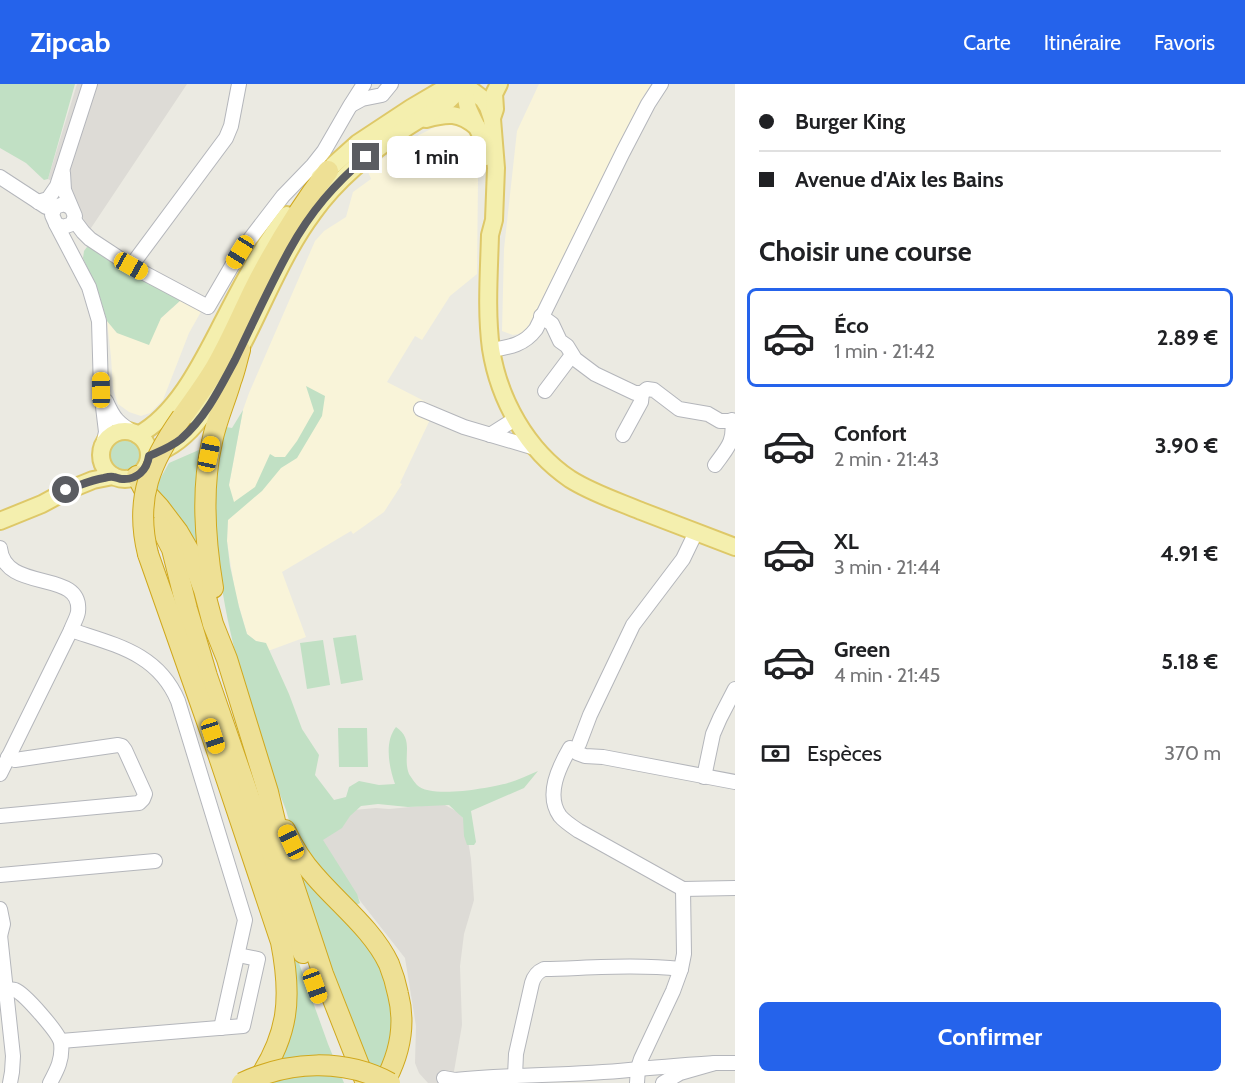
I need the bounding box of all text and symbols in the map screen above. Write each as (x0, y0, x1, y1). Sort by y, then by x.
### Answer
text: Zipcab (30, 25, 111, 59)
text: Carte (963, 30, 1011, 55)
text: Itinéraire (1044, 30, 1121, 55)
text: Favoris (1154, 30, 1215, 55)
text: Burger King (795, 108, 905, 135)
callout: 1 min (387, 136, 486, 178)
route end (352, 143, 379, 170)
text: 1 min (414, 145, 459, 169)
text: Avenue d'Aix les Bains (795, 166, 1004, 193)
car (223, 232, 257, 272)
text: Choisir une course (759, 235, 972, 268)
car (111, 249, 151, 283)
icon: car (762, 311, 816, 365)
text: Éco (834, 312, 869, 339)
text: 2.89 € (1157, 324, 1218, 351)
text: 1 min · 21:42 (834, 339, 935, 363)
car (92, 372, 110, 408)
icon: car (762, 419, 816, 473)
text: Confort (834, 420, 907, 447)
text: 3.90 € (1155, 432, 1218, 459)
car (196, 435, 222, 473)
text: 2 min · 21:43 (834, 447, 939, 471)
route start (52, 476, 79, 503)
icon: car (762, 527, 816, 581)
text: XL (834, 528, 859, 555)
text: 4.91 € (1160, 540, 1218, 567)
text: 3 min · 21:44 (834, 555, 940, 579)
icon: car (762, 635, 816, 689)
text: Green (834, 636, 890, 663)
text: 5.18 € (1161, 648, 1218, 675)
text: 4 min · 21:45 (834, 663, 940, 687)
car (199, 716, 227, 756)
icon: cash (759, 737, 792, 770)
text: Espèces (807, 740, 882, 767)
text: 370 m (1164, 741, 1221, 765)
car (275, 822, 307, 862)
car (300, 966, 330, 1006)
button: Confirmer (759, 1002, 1221, 1071)

